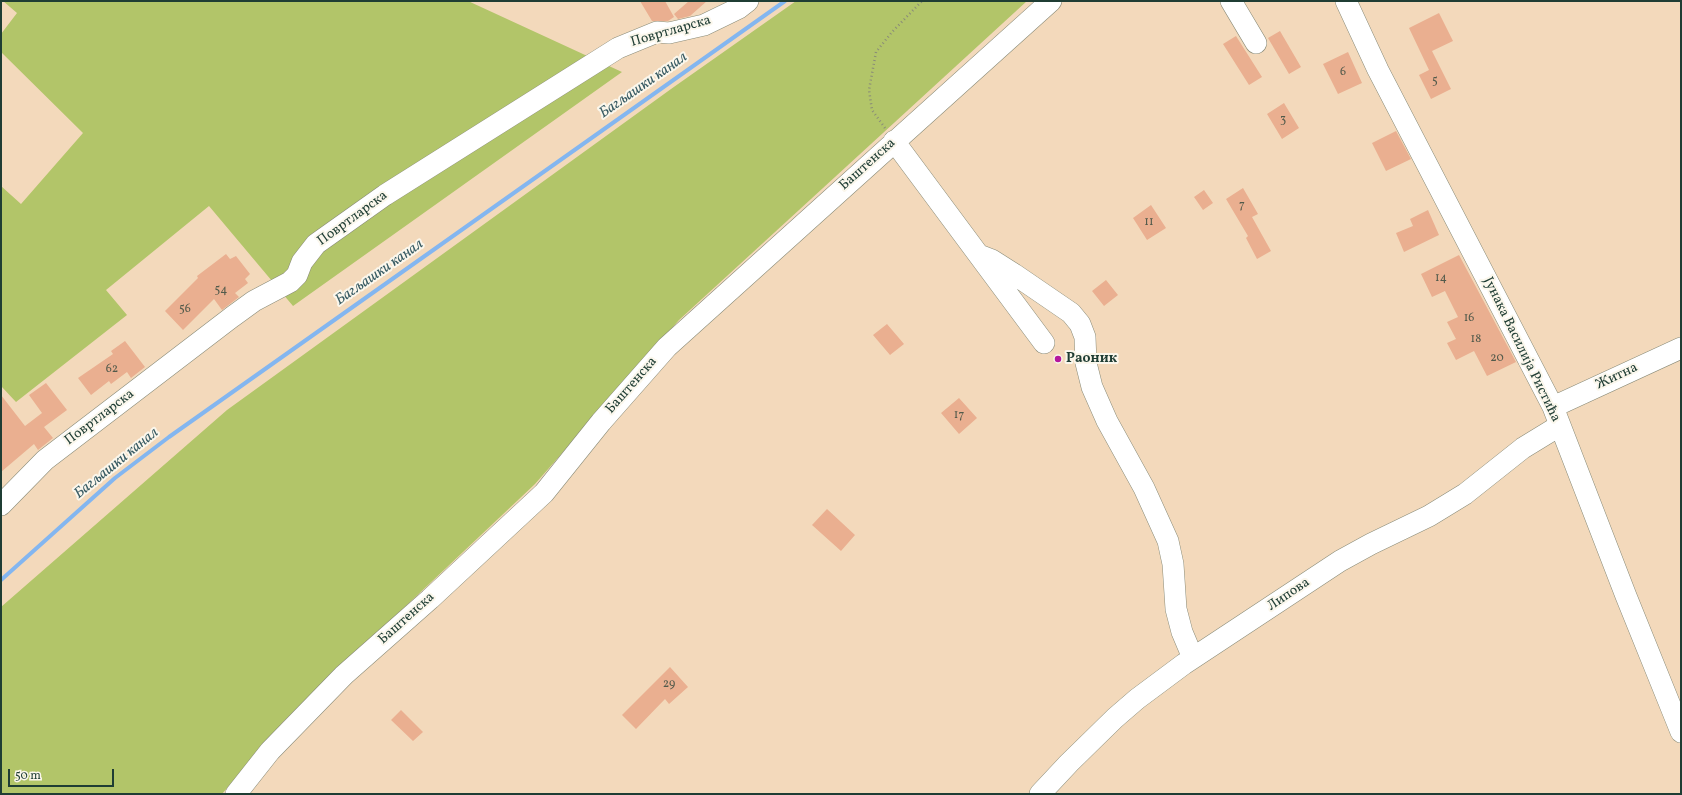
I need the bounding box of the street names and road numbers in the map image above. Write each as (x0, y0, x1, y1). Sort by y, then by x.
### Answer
street label: Повртларска (629, 13, 713, 51)
street label: Баштенска (836, 135, 900, 195)
street label: Повртларска (315, 188, 391, 250)
street label: Јунака Василија Ристића (1479, 275, 1563, 425)
street label: Баштенска (603, 354, 661, 418)
street label: Житна (1593, 360, 1641, 394)
street label: Повртларска (62, 386, 138, 450)
street label: Липова (1265, 575, 1313, 615)
street label: Баштенска (375, 589, 439, 649)

